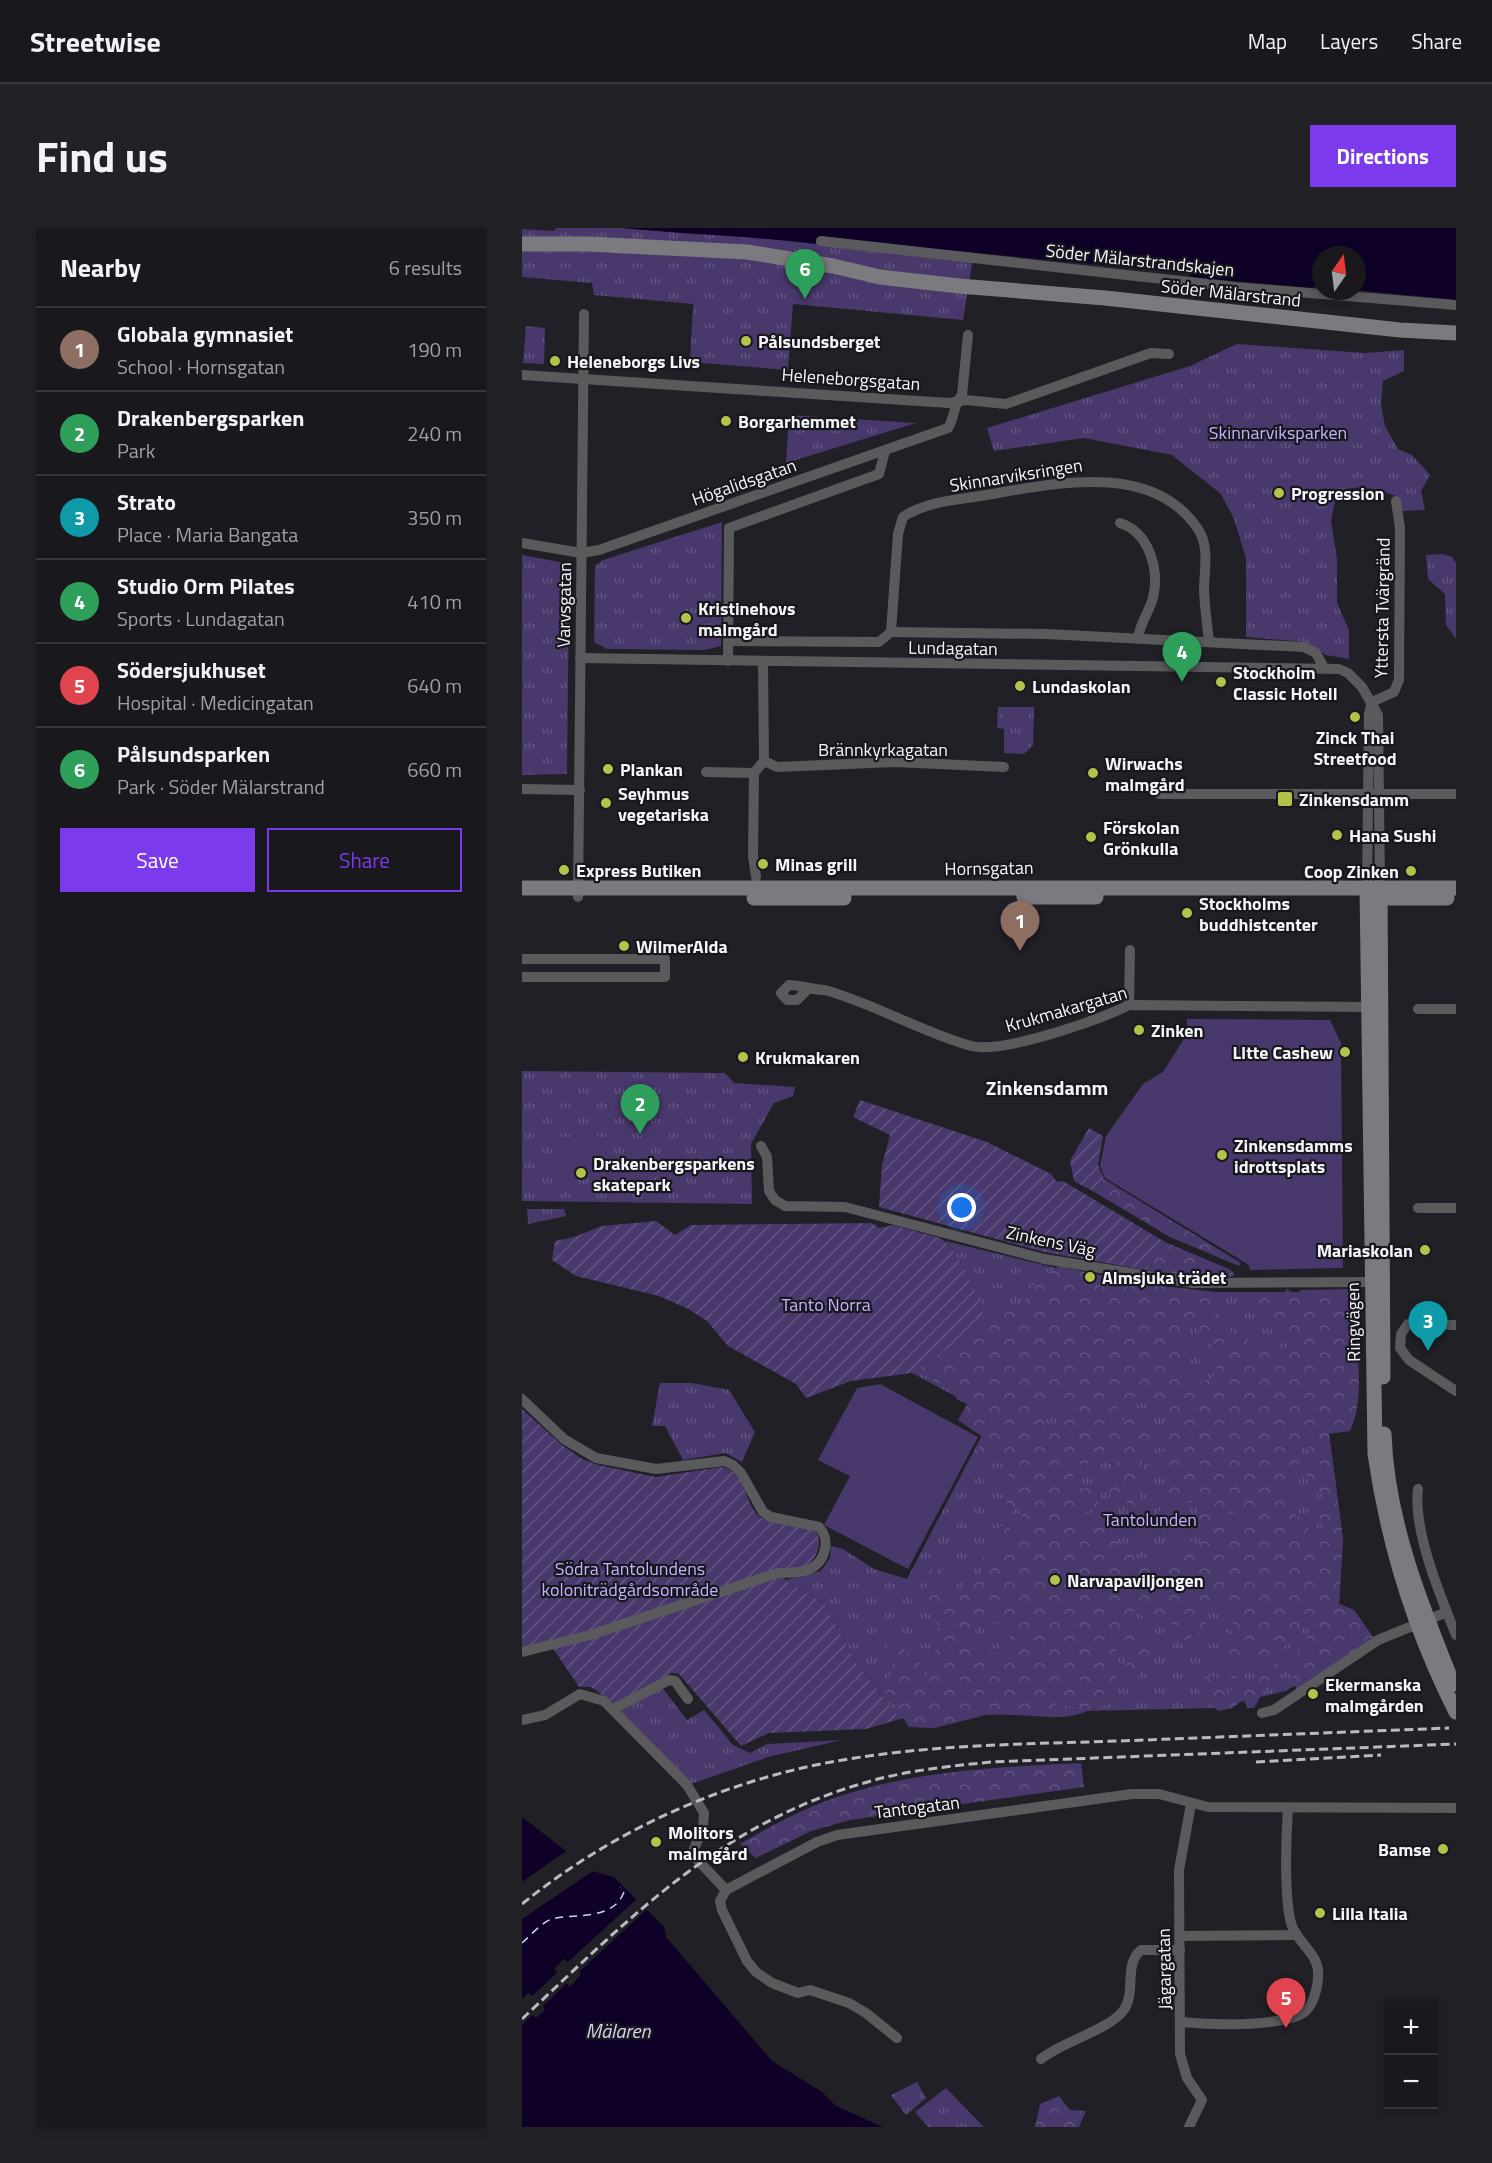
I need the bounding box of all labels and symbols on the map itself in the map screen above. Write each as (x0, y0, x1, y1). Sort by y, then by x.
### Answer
street label: Söder Mälarstrandskajen (1044, 237, 1236, 283)
north arrow (1312, 246, 1366, 300)
pin: 6 (786, 250, 824, 299)
street label: Söder Mälarstrand (1160, 272, 1302, 314)
place label: Pålsundsberget (758, 328, 881, 355)
marker: Pålsundsberget (739, 334, 753, 348)
place label: Heleneborgs Livs (567, 348, 700, 375)
marker: Heleneborgs Livs (548, 354, 562, 368)
street label: Heleneborgsgatan (781, 361, 921, 397)
place label: Borgarhemmet (738, 408, 856, 435)
marker: Borgarhemmet (719, 414, 733, 428)
park label: Skinnarviksparken (1209, 419, 1347, 446)
street label: Högalidsgatan (688, 451, 800, 513)
street label: Skinnarviksringen (948, 451, 1084, 499)
place label: Progression (1291, 480, 1385, 507)
marker: Progression (1272, 486, 1286, 500)
street label: Yttersta Tvärgränd (1367, 537, 1397, 679)
street label: Varvsgatan (550, 562, 578, 648)
place label: Kristinehovs malmgård (698, 595, 796, 643)
marker: Kristinehovs malmgård (679, 611, 693, 625)
pin: 4 (1162, 632, 1202, 682)
street label: Lundagatan (908, 634, 998, 662)
place label: Stockholm Classic Hotell (1233, 659, 1338, 707)
place label: Lundaskolan (1032, 673, 1131, 700)
marker: Stockholm Classic Hotell (1214, 675, 1228, 689)
marker: Lundaskolan (1013, 679, 1027, 693)
marker: Zinck Thai Streetfood (1348, 710, 1362, 724)
place label: Zinck Thai Streetfood (1313, 724, 1397, 772)
street label: Brännkyrkagatan (818, 736, 948, 763)
place label: Wirwachs malmgård (1105, 750, 1185, 798)
place label: Plankan (620, 756, 683, 783)
marker: Plankan (601, 762, 615, 776)
marker: Wirwachs malmgård (1086, 766, 1100, 780)
place label: Seyhmus vegetariska (618, 780, 709, 828)
place label: Zinkensdamm (1299, 786, 1409, 813)
marker: Zinkensdamm (1276, 790, 1294, 808)
marker: Seyhmus vegetariska (599, 796, 613, 810)
place label: Förskolan Grönkulla (1103, 814, 1180, 862)
place label: Hana Sushi (1349, 822, 1436, 849)
marker: Hana Sushi (1330, 828, 1344, 842)
marker: Förskolan Grönkulla (1084, 830, 1098, 844)
place label: Minas grill (775, 851, 857, 878)
street label: Hornsgatan (944, 854, 1034, 882)
place label: Express Butiken (576, 857, 701, 884)
marker: Minas grill (756, 857, 770, 871)
place label: Coop Zinken (1304, 858, 1399, 885)
marker: Express Butiken (557, 863, 571, 877)
marker: Coop Zinken (1404, 864, 1418, 878)
place label: Stockholms buddhistcenter (1199, 890, 1318, 938)
pin: 1 (1000, 902, 1040, 951)
marker: Stockholms buddhistcenter (1180, 906, 1194, 920)
place label: WilmerAlda (636, 933, 728, 960)
marker: WilmerAlda (617, 939, 631, 953)
street label: Krukmakargatan (1002, 979, 1130, 1039)
place label: Zinken (1151, 1017, 1203, 1044)
marker: Zinken (1132, 1023, 1146, 1037)
place label: LItte Cashew (1233, 1039, 1333, 1066)
place label: Krukmakaren (755, 1044, 860, 1071)
marker: LItte Cashew (1338, 1045, 1352, 1059)
marker: Krukmakaren (736, 1050, 750, 1064)
district label: Zinkensdamm (986, 1072, 1108, 1103)
pin: 2 (620, 1084, 660, 1134)
place label: Zinkensdamms idrottsplats (1234, 1132, 1353, 1180)
marker: Zinkensdamms idrottsplats (1215, 1148, 1229, 1162)
place label: Drakenbergsparkens skatepark (593, 1150, 755, 1198)
marker: Drakenbergsparkens skatepark (574, 1166, 588, 1180)
your location (947, 1193, 976, 1222)
street label: Zinkens Väg (1004, 1218, 1098, 1264)
place label: Mariaskolan (1317, 1237, 1413, 1264)
marker: Mariaskolan (1418, 1243, 1432, 1257)
place label: Almsjuka trädet (1102, 1264, 1227, 1291)
marker: Almsjuka trädet (1083, 1270, 1097, 1284)
street label: Ringvägen (1339, 1282, 1367, 1362)
park label: Tanto Norra (781, 1291, 871, 1318)
pin: 3 (1408, 1302, 1448, 1351)
park label: Tantolunden (1103, 1506, 1197, 1533)
park label: Södra Tantolundens koloniträdgårdsområde (542, 1555, 718, 1603)
place label: Narvapaviljongen (1067, 1567, 1204, 1594)
marker: Narvapaviljongen (1048, 1573, 1062, 1587)
place label: Ekermanska malmgården (1325, 1671, 1424, 1719)
marker: Ekermanska malmgården (1306, 1687, 1320, 1701)
street label: Tantogatan (873, 1788, 961, 1826)
place label: Molitors malmgård (668, 1819, 748, 1867)
marker: Molitors malmgård (649, 1835, 663, 1849)
place label: Bamse (1378, 1836, 1431, 1863)
marker: Bamse (1436, 1842, 1450, 1856)
place label: Lilla Italia (1332, 1900, 1408, 1927)
marker: Lilla Italia (1313, 1906, 1327, 1920)
street label: Jägargatan (1150, 1928, 1178, 2010)
pin: 5 (1266, 1978, 1305, 2028)
water label: Mälaren (585, 2015, 652, 2046)

